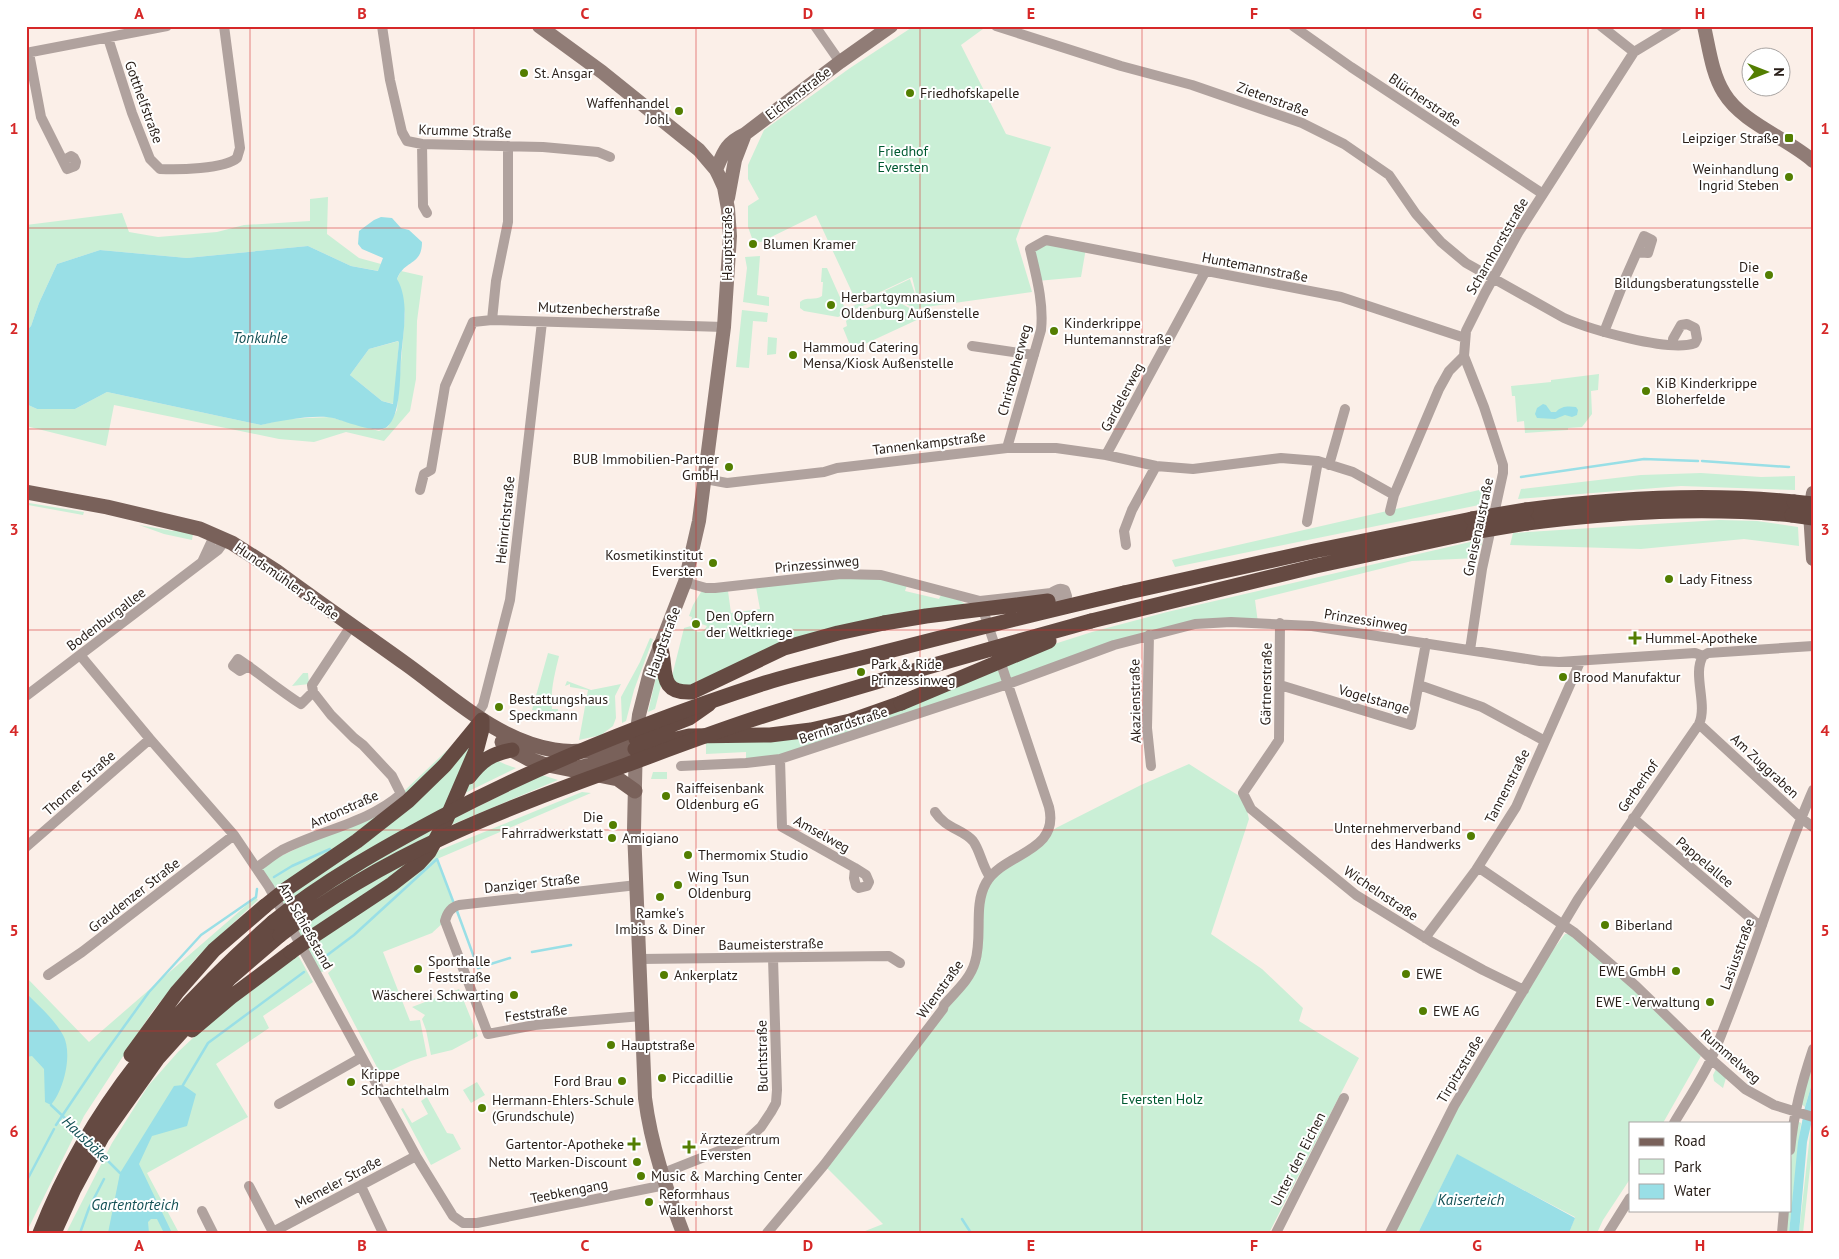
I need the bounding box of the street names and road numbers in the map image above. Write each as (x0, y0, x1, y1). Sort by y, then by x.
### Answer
street label: Gotthelfstraße (121, 58, 167, 146)
street label: Eichenstraße (762, 62, 834, 124)
street label: Blücherstraße (1385, 69, 1465, 131)
street label: Zietenstraße (1234, 78, 1312, 120)
street label: Krumme Straße (418, 120, 512, 142)
street label: Scharnhorststraße (1462, 194, 1532, 298)
street label: Hauptstraße (718, 207, 736, 281)
street label: Huntemannstraße (1200, 248, 1310, 286)
street label: Mutzenbecherstraße (538, 298, 660, 320)
street label: Christopherweg (993, 322, 1035, 418)
street label: Gardelerweg (1096, 359, 1148, 435)
street label: Tannenkampstraße (871, 427, 987, 459)
street label: Heinrichstraße (491, 475, 519, 565)
street label: Gneisenaustraße (1459, 476, 1497, 578)
street label: Hundsmühler Straße (231, 538, 343, 624)
street label: Prinzessinweg (774, 551, 860, 577)
street label: Bodenburgallee (63, 583, 149, 655)
street label: Hauptstraße (642, 604, 684, 680)
street label: Prinzessinweg (1323, 605, 1409, 635)
street label: Gärtnerstraße (1256, 642, 1276, 726)
street label: Akazienstraße (1125, 659, 1145, 743)
street label: Vogelstange (1335, 680, 1412, 718)
street label: Bernhardstraße (796, 702, 890, 748)
street label: Am Zuggraben (1727, 730, 1803, 802)
street label: Tannenstraße (1481, 746, 1533, 826)
street label: Thorner Straße (39, 747, 119, 819)
street label: Gerberhof (1614, 756, 1663, 815)
street label: Antonstraße (307, 786, 381, 832)
street label: Amselweg (791, 811, 853, 857)
street label: Pappelallee (1672, 833, 1738, 891)
street label: Graudenzer Straße (85, 854, 183, 936)
street label: Wichelnstraße (1340, 862, 1422, 924)
street label: Danziger Straße (483, 869, 581, 897)
street label: Am Schießstand (275, 879, 337, 973)
street label: Lasiusstraße (1716, 916, 1758, 992)
street label: Baumeisterstraße (718, 934, 824, 954)
street label: Wienstraße (913, 956, 967, 1022)
street label: Feststraße (504, 1000, 568, 1026)
street label: Buchtstraße (752, 1020, 772, 1092)
street label: Rummelweg (1697, 1025, 1765, 1087)
street label: Tirpitzstraße (1433, 1032, 1487, 1106)
street label: Unter den Eichen (1267, 1109, 1329, 1209)
street label: Memeler Straße (292, 1152, 384, 1212)
street label: Teebkengang (529, 1175, 609, 1207)

